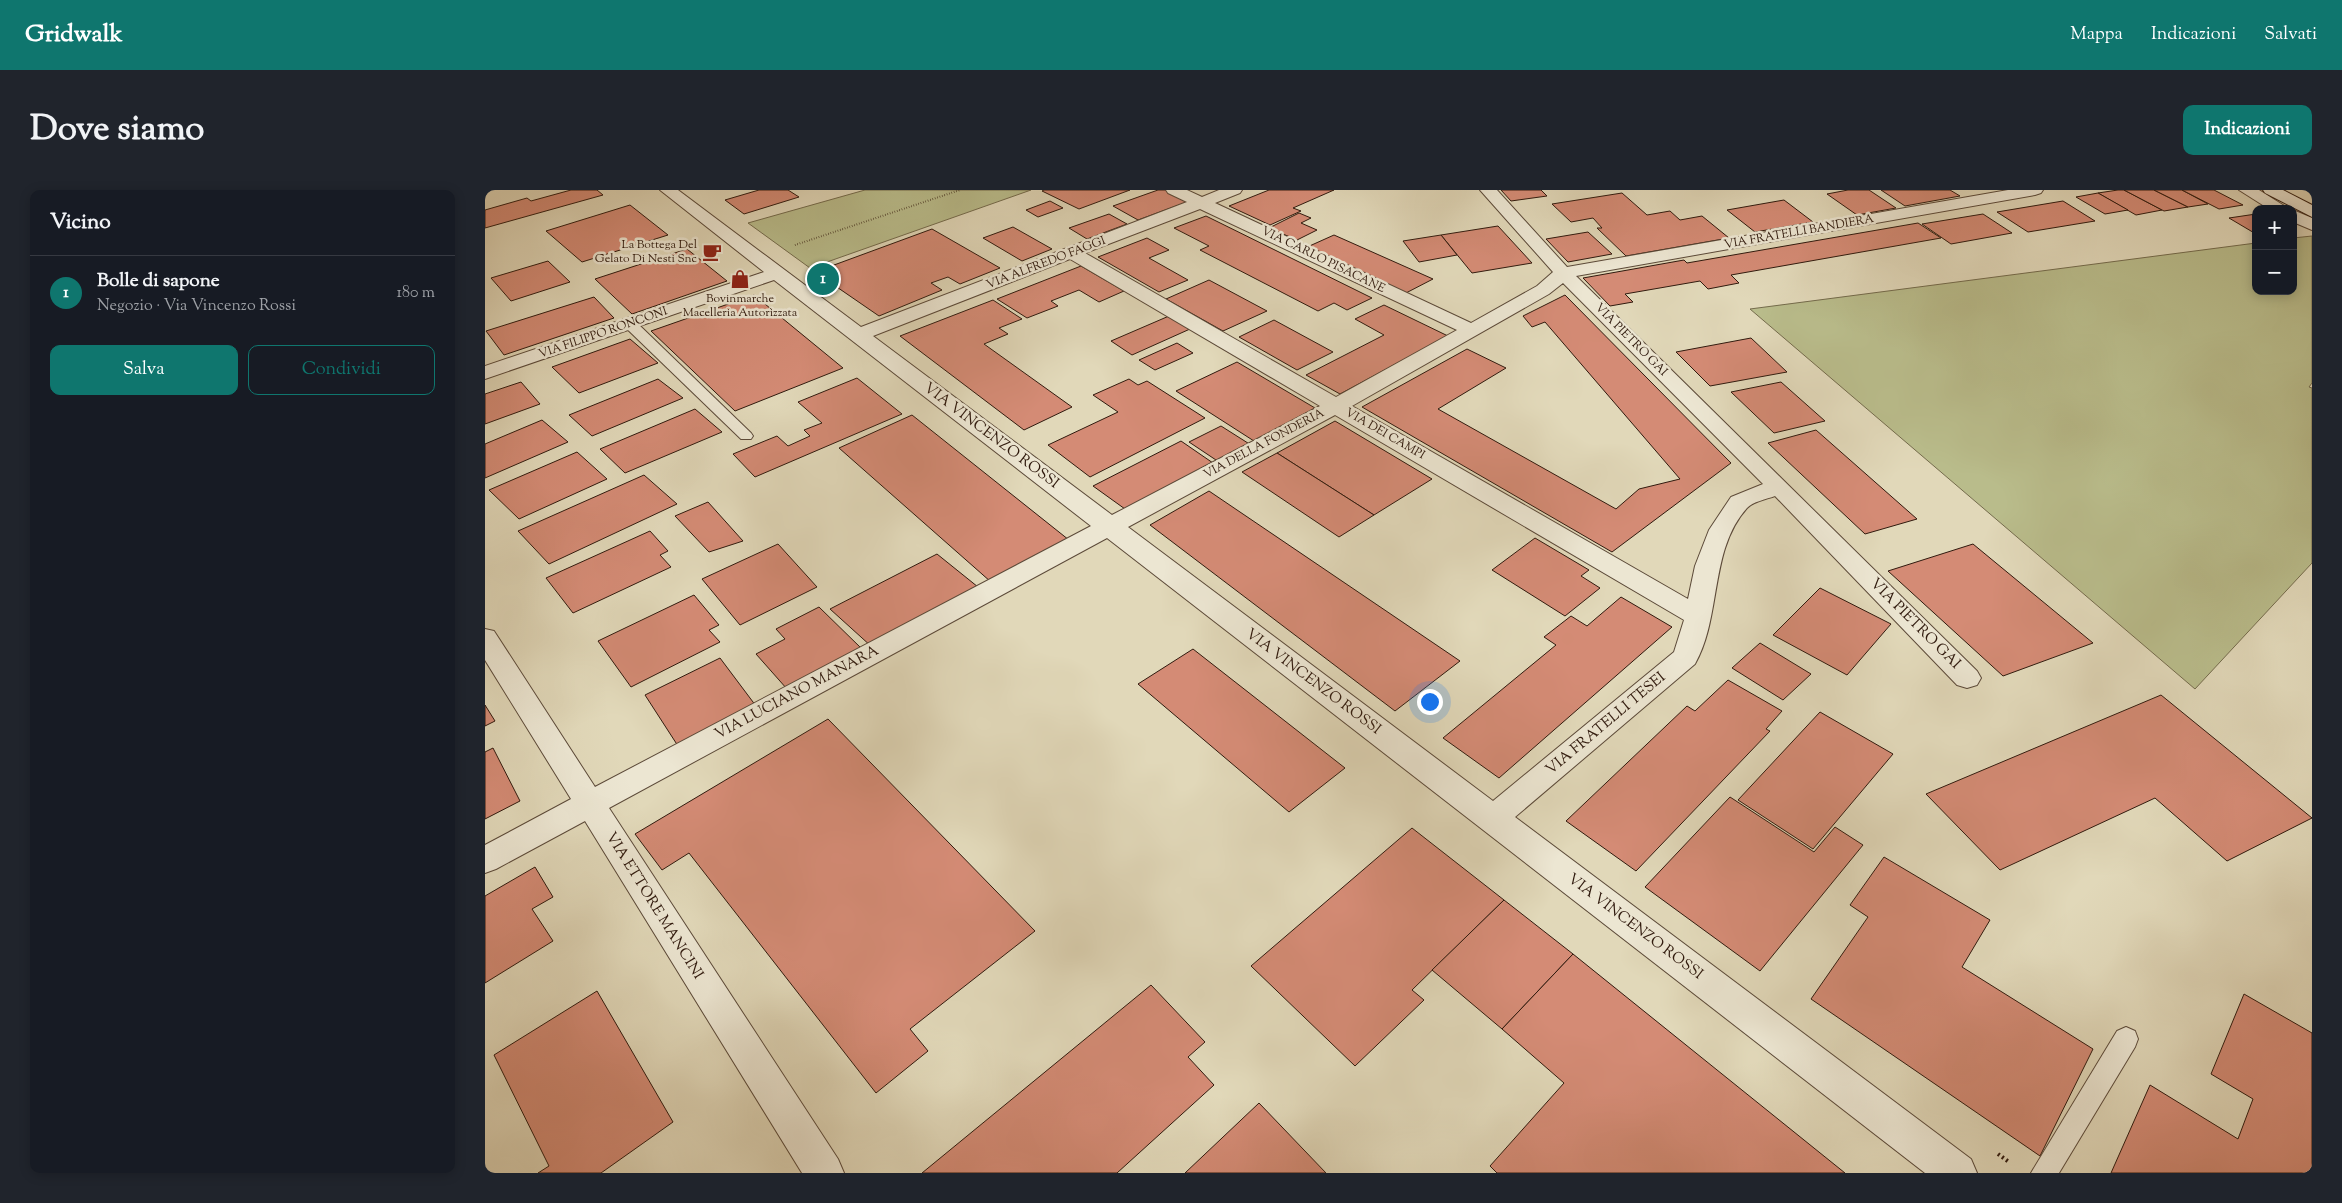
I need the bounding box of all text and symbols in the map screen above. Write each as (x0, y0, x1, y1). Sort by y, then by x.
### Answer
text: Gridwalk (25, 18, 123, 52)
text: Mappa (2070, 22, 2123, 48)
text: Indicazioni (2151, 22, 2236, 48)
text: Salvati (2264, 22, 2317, 48)
text: Dove siamo (30, 105, 204, 156)
button: Indicazioni (2183, 105, 2312, 155)
map controls (2252, 205, 2297, 295)
button: + (2252, 205, 2297, 250)
text: Vicino (50, 208, 111, 238)
street label: VIA FRATELLI BANDIERA (1723, 210, 1876, 254)
street label: VIA CARLO PISACANE (1258, 222, 1389, 298)
street label: VIA ALFREDO FAGGI (984, 232, 1108, 294)
place label: La Bottega Del Gelato Di Nesti Snc (595, 236, 698, 268)
cafe icon: La Bottega Del Gelato Di Nesti Snc (701, 241, 723, 263)
button: − (2252, 250, 2297, 295)
pin: 1 (807, 260, 839, 298)
text: Bolle di sapone (97, 268, 220, 295)
shop icon: Bovinmarche Macelleria Autorizzata (729, 268, 751, 290)
text: 1 (63, 282, 69, 305)
text: 180 m (396, 282, 435, 305)
place label: Bovinmarche Macelleria Autorizzata (683, 290, 798, 322)
text: Negozio · Via Vincenzo Rossi (97, 295, 296, 318)
street label: VIA PIETRO GAI (1590, 299, 1672, 381)
street label: VIA FILIPPO RONCONI (536, 302, 670, 364)
button: Salva (50, 345, 238, 395)
button: Condividi (248, 345, 435, 395)
street label: VIA VINCENZO ROSSI (919, 378, 1063, 494)
street label: VIA DELLA FONDERIA (1200, 404, 1328, 484)
street label: VIA DEI CAMPI (1342, 404, 1428, 464)
street label: VIA PIETRO GAI (1865, 574, 1965, 674)
street label: VIA VINCENZO ROSSI (1241, 624, 1385, 740)
street label: VIA LUCIANO MANARA (711, 641, 883, 745)
street label: VIA FRATELLI TESEI (1542, 667, 1671, 780)
your location (1417, 689, 1443, 715)
street label: VIA ETTORE MANCINI (600, 828, 708, 984)
street label: VIA VINCENZO ROSSI (1563, 869, 1707, 985)

